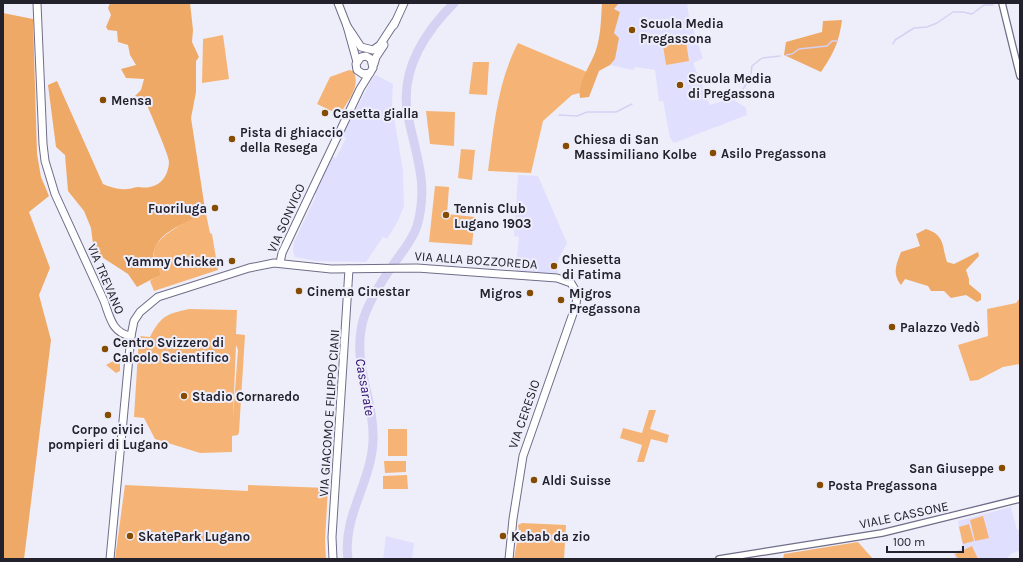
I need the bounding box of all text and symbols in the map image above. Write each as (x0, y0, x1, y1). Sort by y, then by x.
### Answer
place label: Scuola Media Pregassona (640, 16, 724, 46)
marker: Scuola Media Pregassona (627, 25, 637, 35)
place label: Scuola Media di Pregassona (688, 71, 775, 101)
marker: Scuola Media di Pregassona (675, 80, 685, 90)
place label: Mensa (111, 93, 152, 108)
marker: Mensa (98, 95, 108, 105)
place label: Casetta gialla (333, 106, 419, 121)
marker: Casetta gialla (320, 108, 330, 118)
place label: Pista di ghiaccio della Resega (240, 125, 343, 155)
place label: Chiesa di San Massimiliano Kolbe (574, 132, 697, 162)
marker: Pista di ghiaccio della Resega (227, 134, 237, 144)
marker: Chiesa di San Massimiliano Kolbe (561, 141, 571, 151)
place label: Asilo Pregassona (721, 146, 826, 161)
marker: Asilo Pregassona (708, 148, 718, 158)
street label: VIA SONVICO (264, 181, 308, 255)
place label: Fuoriluga (148, 201, 207, 216)
place label: Tennis Club Lugano 1903 (454, 201, 531, 231)
marker: Fuoriluga (210, 203, 220, 213)
marker: Tennis Club Lugano 1903 (441, 210, 451, 220)
street label: VIA TREVANO (84, 242, 128, 316)
street label: VIA ALLA BOZZOREDA (414, 248, 539, 272)
place label: Chiesetta di Fatima (562, 252, 621, 282)
place label: Yammy Chicken (125, 254, 224, 269)
marker: Yammy Chicken (227, 256, 237, 266)
marker: Chiesetta di Fatima (549, 261, 559, 271)
place label: Cinema Cinestar (307, 284, 411, 299)
marker: Cinema Cinestar (294, 286, 304, 296)
place label: Migros (479, 286, 522, 301)
place label: Migros Pregassona (569, 286, 641, 316)
marker: Migros (525, 288, 535, 298)
marker: Migros Pregassona (556, 295, 566, 305)
place label: Palazzo Vedò (900, 320, 980, 335)
marker: Palazzo Vedò (887, 322, 897, 332)
street label: VIA GIACOMO E FILIPPO CIANI (316, 329, 342, 497)
place label: Centro Svizzero di Calcolo Scientifico (113, 335, 229, 365)
marker: Centro Svizzero di Calcolo Scientifico (100, 344, 110, 354)
water label: Cassarate (352, 357, 379, 418)
street label: VIA CERESIO (505, 378, 543, 450)
place label: Stadio Cornaredo (192, 389, 300, 404)
marker: Stadio Cornaredo (179, 391, 189, 401)
marker: Corpo civici pompieri di Lugano (103, 410, 113, 420)
place label: Corpo civici pompieri di Lugano (48, 422, 168, 452)
place label: San Giuseppe (909, 461, 994, 476)
marker: San Giuseppe (997, 463, 1007, 473)
place label: Aldi Suisse (542, 473, 611, 488)
marker: Aldi Suisse (529, 475, 539, 485)
place label: Posta Pregassona (828, 478, 937, 493)
marker: Posta Pregassona (815, 480, 825, 490)
street label: VIALE CASSONE (858, 498, 950, 532)
scale bar (887, 528, 963, 554)
place label: SkatePark Lugano (138, 529, 250, 544)
place label: Kebab da zio (511, 529, 590, 544)
marker: SkatePark Lugano (125, 531, 135, 541)
marker: Kebab da zio (498, 531, 508, 541)
text: 100 m (893, 535, 925, 549)

